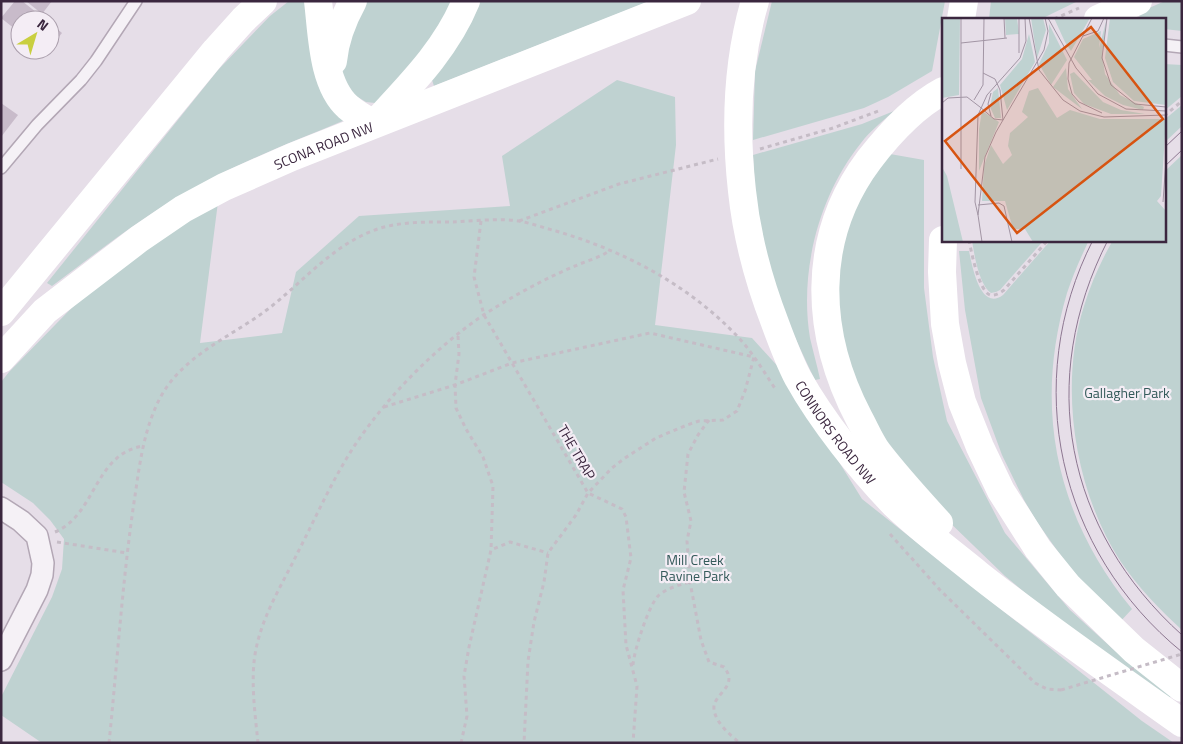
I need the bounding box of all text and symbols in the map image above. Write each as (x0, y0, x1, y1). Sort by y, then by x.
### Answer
north arrow (10, 10, 60, 60)
text: N (33, 13, 54, 36)
inset map (942, 18, 1166, 241)
street label: SCONA ROAD NW (270, 116, 376, 174)
street label: CONNORS ROAD NW (791, 376, 881, 489)
park label: Gallagher Park (1084, 382, 1170, 403)
street label: THE TRAP (553, 421, 601, 483)
park label: Mill Creek Ravine Park (660, 549, 730, 586)

